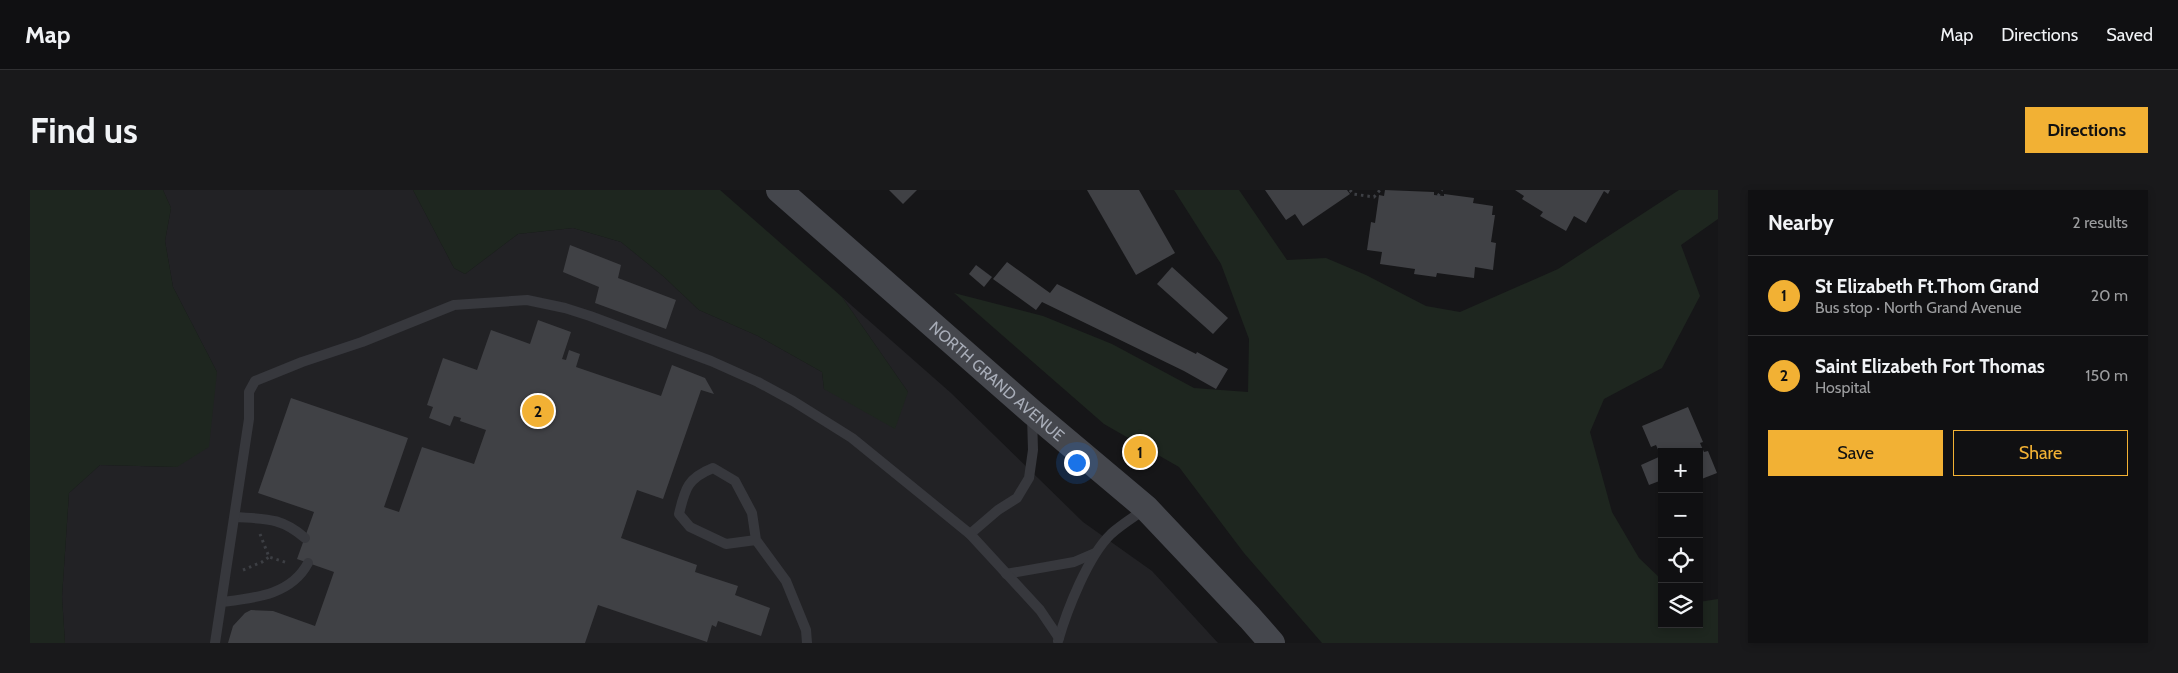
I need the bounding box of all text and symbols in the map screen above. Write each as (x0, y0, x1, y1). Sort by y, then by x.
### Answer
text: Map (25, 20, 71, 49)
text: Map (1940, 24, 1973, 46)
text: Directions (2001, 24, 2078, 46)
text: Saved (2106, 24, 2153, 46)
button: Directions (2025, 107, 2148, 153)
text: Find us (30, 109, 138, 152)
text: Nearby (1768, 210, 1834, 235)
text: 2 results (2072, 213, 2128, 232)
text: St Elizabeth Ft.Thom Grand (1815, 275, 2039, 298)
text: 1 (1781, 286, 1787, 305)
text: 20 m (2091, 286, 2128, 305)
text: Bus stop · North Grand Avenue (1815, 298, 2022, 317)
street label: NORTH GRAND AVENUE (925, 318, 1068, 445)
text: Saint Elizabeth Fort Thomas (1815, 355, 2045, 378)
text: 2 (1780, 366, 1788, 385)
text: 150 m (2085, 366, 2128, 385)
text: Hospital (1815, 378, 1871, 397)
pin: 2 (522, 392, 554, 430)
button: Save (1768, 430, 1943, 476)
button: Share (1953, 430, 2128, 476)
pin: 1 (1124, 433, 1156, 471)
map controls (1658, 448, 1703, 628)
button: + (1658, 448, 1703, 493)
your location (1064, 450, 1090, 476)
button: − (1658, 493, 1703, 538)
button: locate (1658, 538, 1703, 583)
button: layers (1658, 583, 1703, 628)

